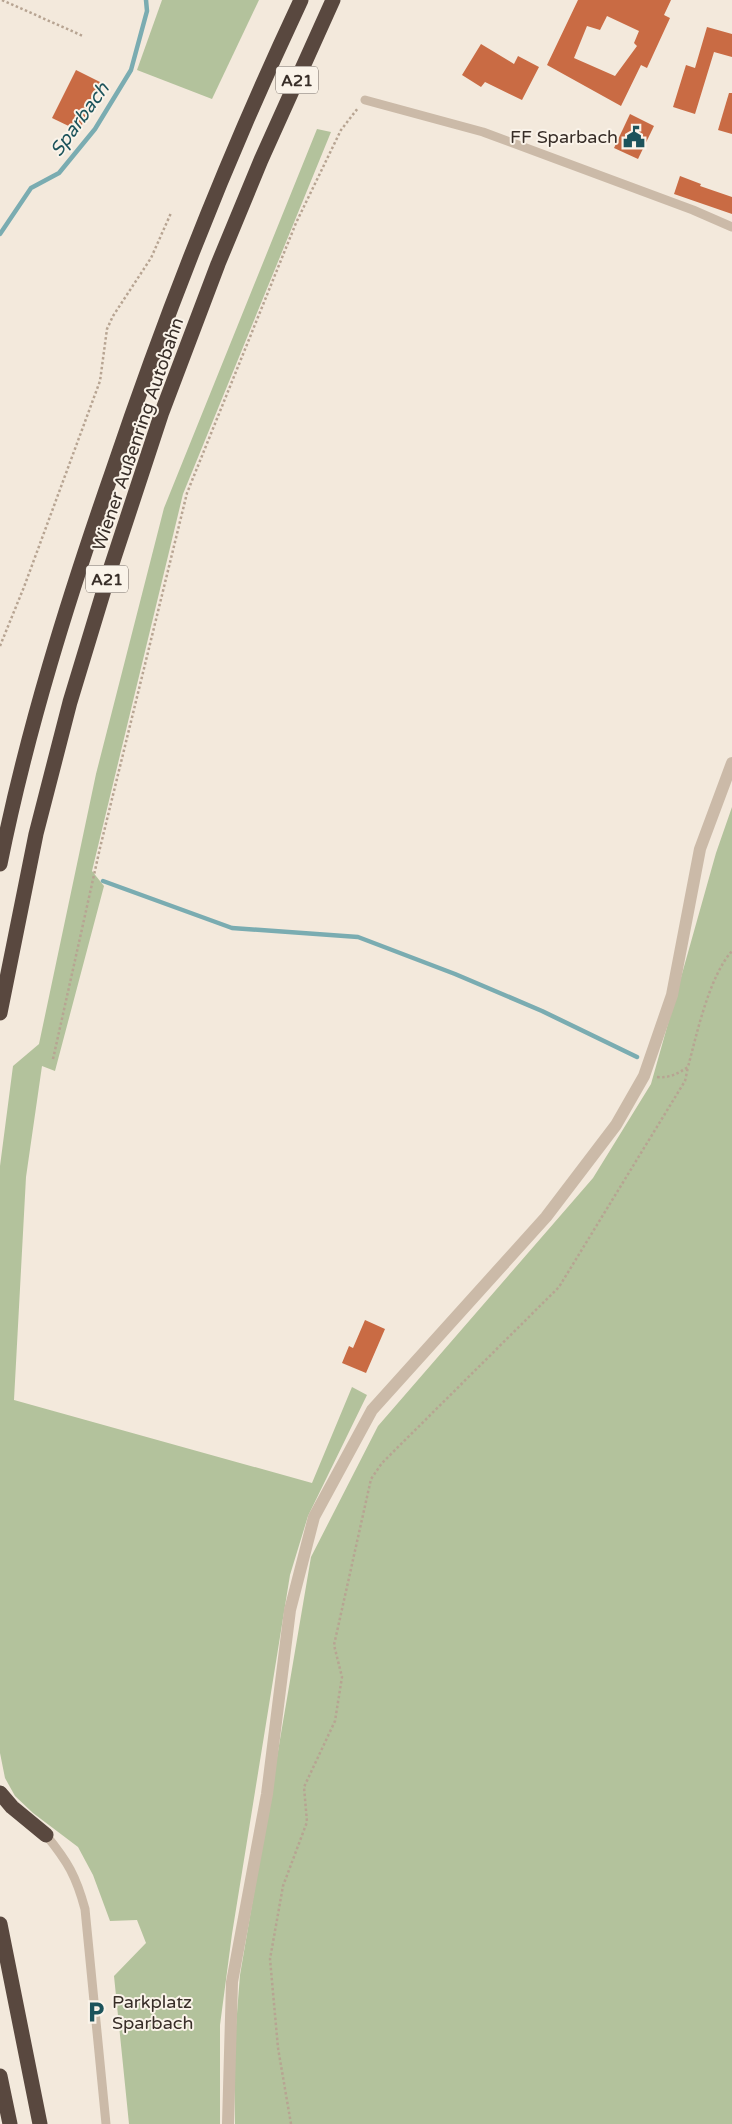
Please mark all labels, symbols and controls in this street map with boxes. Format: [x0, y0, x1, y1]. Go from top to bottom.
road number: A21 [276, 66, 318, 94]
water label: Sparbach [46, 78, 114, 161]
public building icon: FF Sparbach [621, 124, 647, 150]
place label: FF Sparbach [510, 126, 618, 148]
street label: Wiener Außenring Autobahn [88, 314, 188, 554]
road number: A21 [86, 566, 128, 592]
place label: Parkplatz Sparbach [112, 1991, 193, 2034]
parking icon: Parkplatz Sparbach [83, 1999, 109, 2025]

